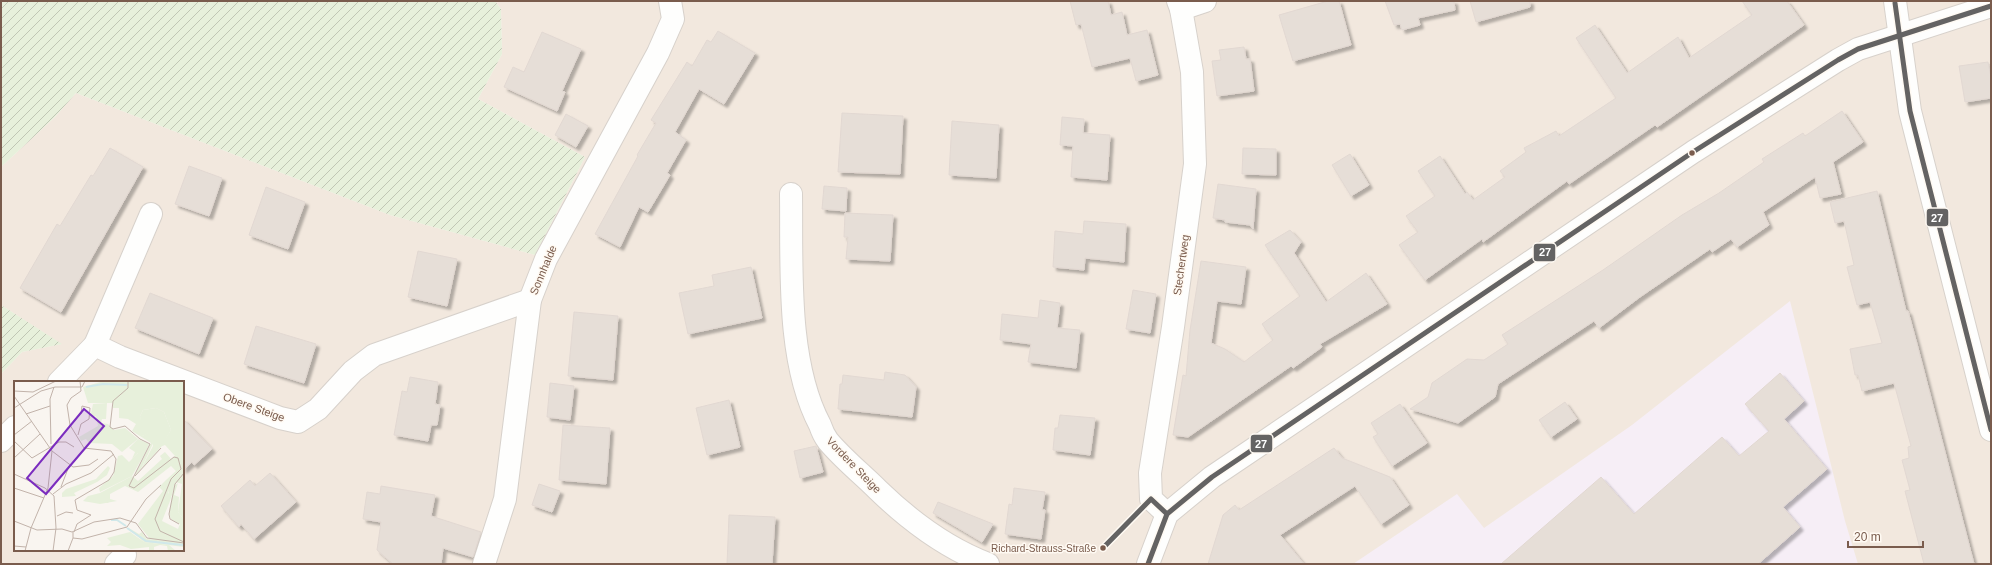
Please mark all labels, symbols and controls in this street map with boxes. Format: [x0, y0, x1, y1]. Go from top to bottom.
unlabelled marker [1687, 148, 1697, 158]
line badge: 27 [1926, 208, 1949, 227]
text: 27 [1931, 212, 1943, 224]
street label: Stechertweg [1171, 234, 1191, 296]
street label: Sonnhalde [527, 243, 559, 297]
line badge: 27 [1533, 243, 1556, 262]
text: 27 [1539, 246, 1551, 258]
inset map [14, 381, 184, 551]
street label: Obere Steige [221, 390, 287, 424]
line badge: 27 [1250, 434, 1273, 453]
street label: Vordere Steige [824, 435, 884, 495]
text: 27 [1255, 438, 1267, 450]
scale bar [1848, 523, 1923, 549]
text: 20 m [1854, 530, 1881, 544]
place label: Richard-Strauss-Straße [991, 543, 1096, 554]
marker: Richard-Strauss-Straße [1098, 543, 1108, 553]

